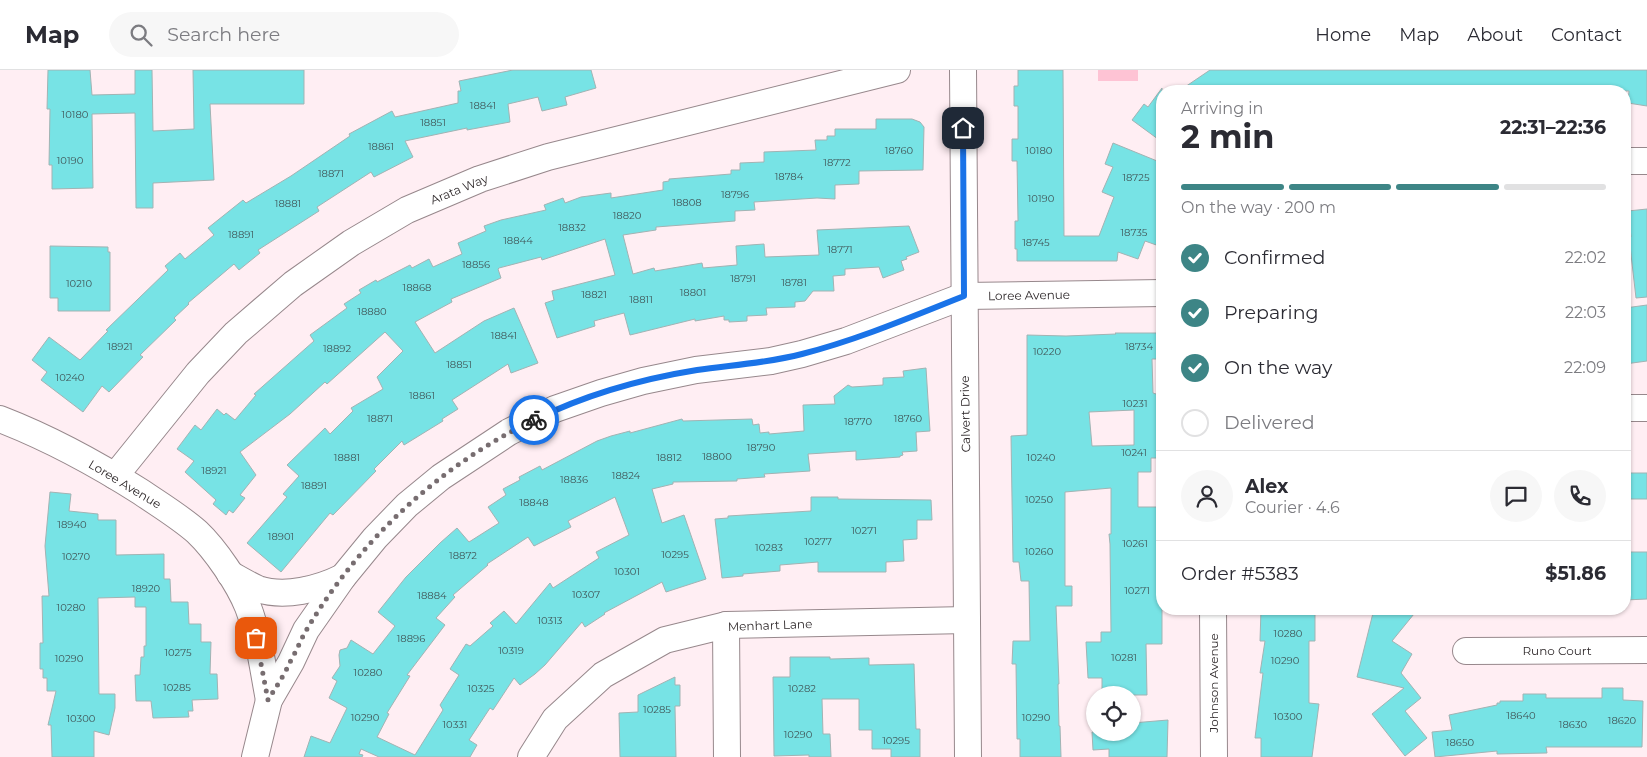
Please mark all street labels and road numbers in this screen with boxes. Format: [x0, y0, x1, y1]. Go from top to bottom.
street label: Arata Way [428, 170, 490, 207]
street label: Loree Avenue [988, 287, 1070, 303]
street label: Calvert Drive [957, 375, 973, 453]
street label: Loree Avenue [86, 456, 164, 512]
street label: Menhart Lane [727, 616, 813, 634]
street label: Johnson Avenue [1206, 633, 1221, 734]
street label: Runo Court [1522, 643, 1592, 658]

